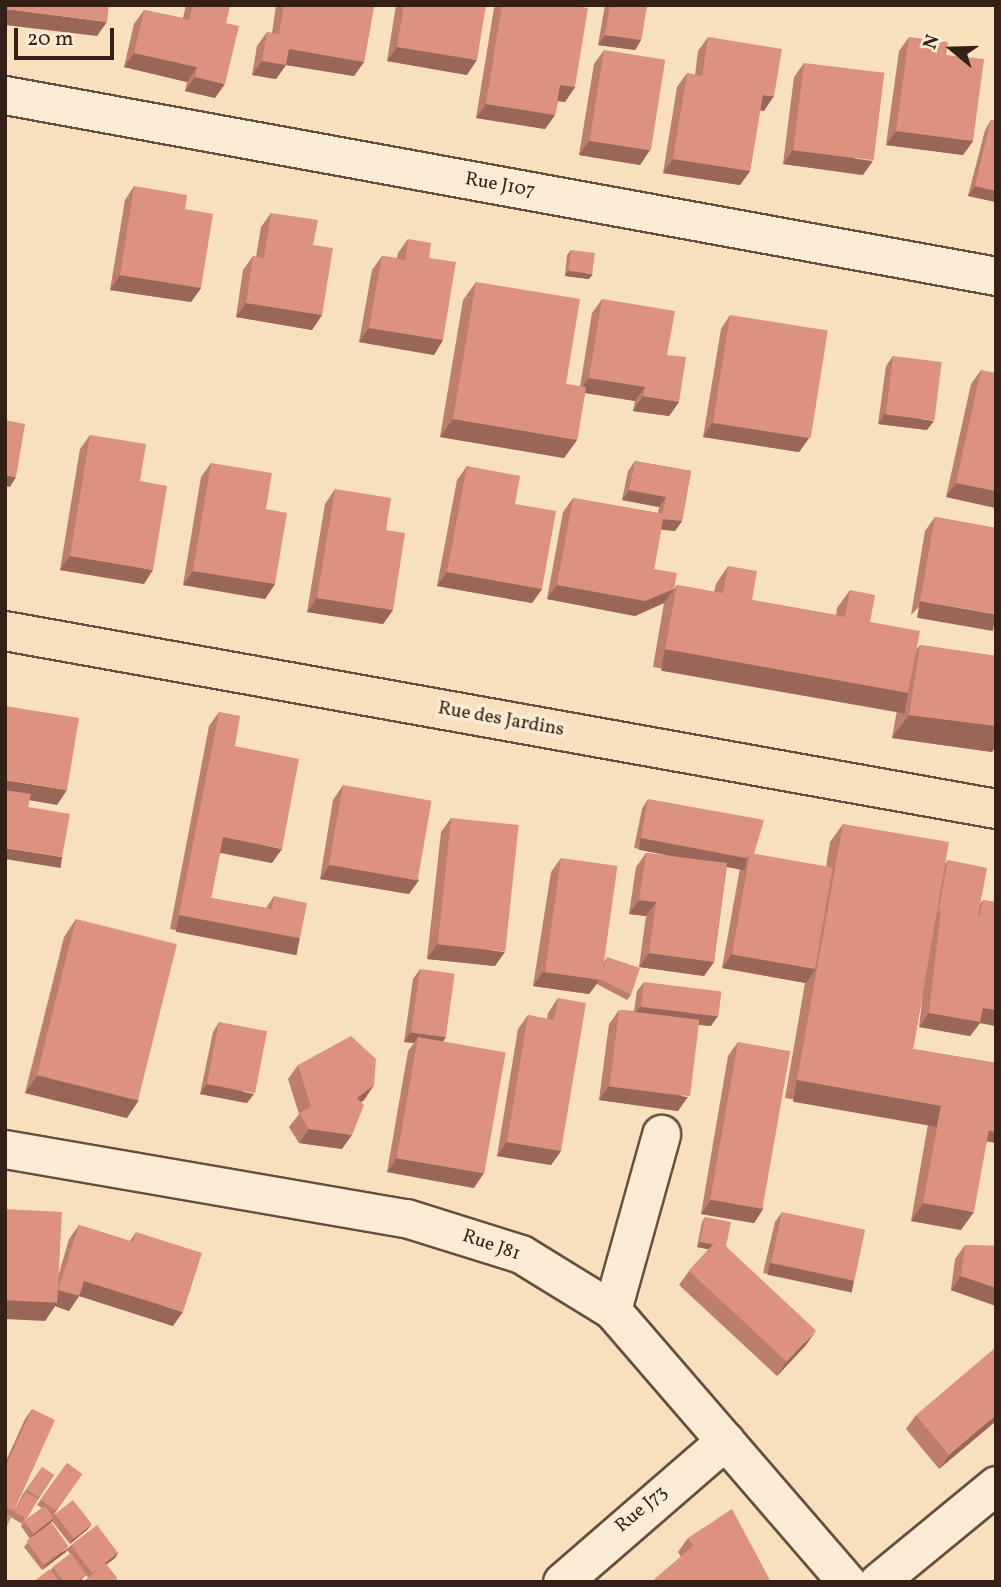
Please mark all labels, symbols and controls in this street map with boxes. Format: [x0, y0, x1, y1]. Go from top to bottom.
scale bar [18, 14, 117, 58]
north arrow [917, 14, 987, 84]
text: 20 m [27, 25, 73, 54]
text: N [918, 31, 947, 53]
street label: Rue J107 [463, 169, 537, 203]
street label: Rue des Jardins [436, 698, 566, 742]
street label: Rue J81 [459, 1225, 523, 1267]
street label: Rue J73 [611, 1482, 673, 1538]

